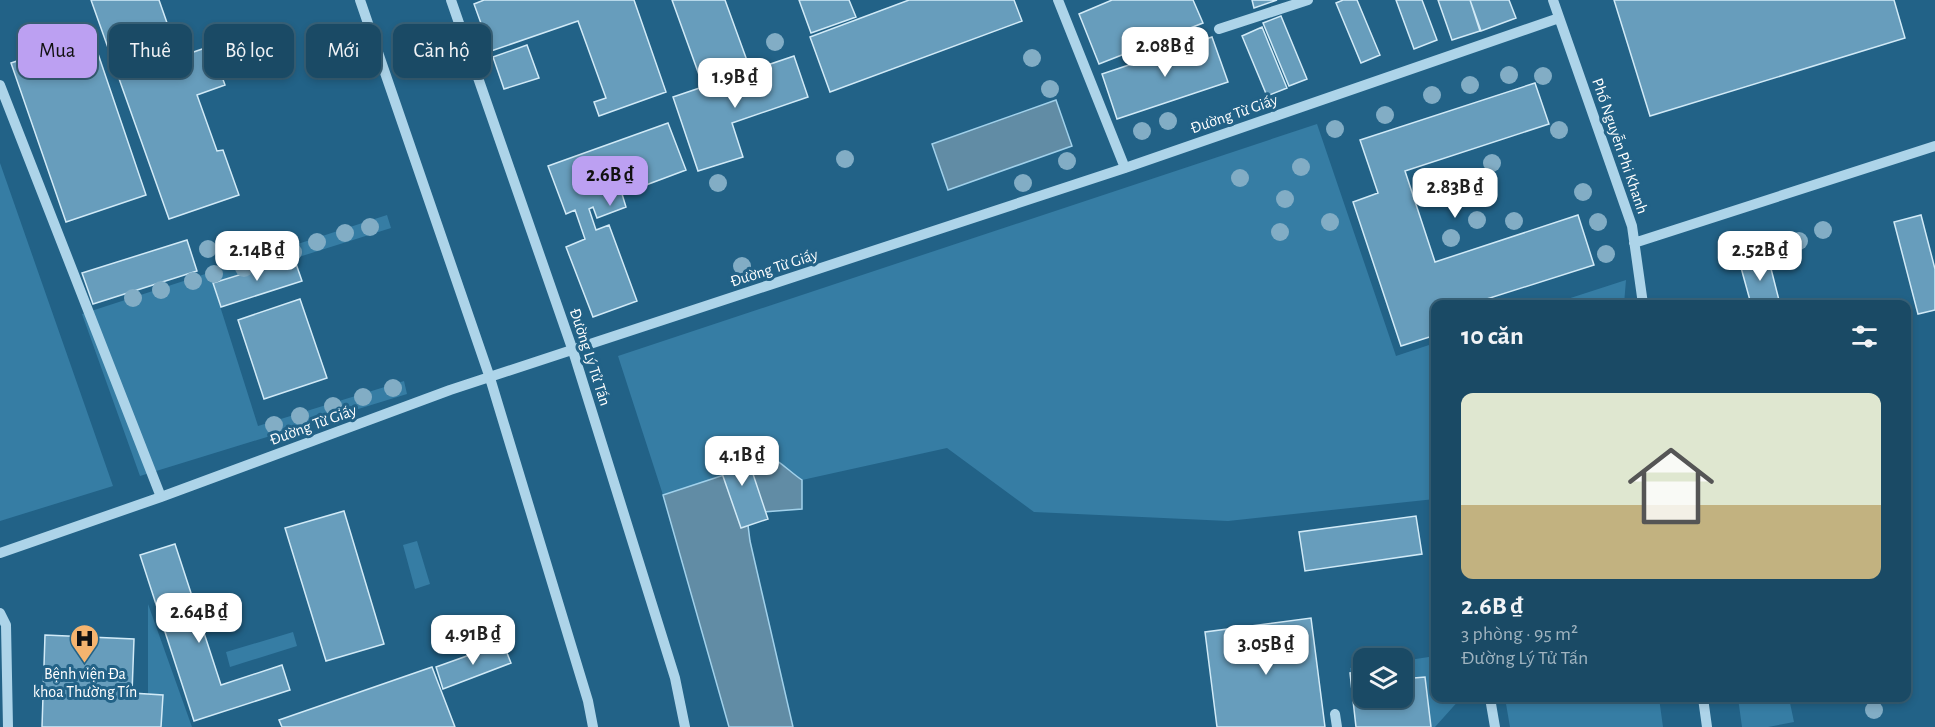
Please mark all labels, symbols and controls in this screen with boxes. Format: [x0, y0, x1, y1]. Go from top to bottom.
chip: Mua [18, 24, 97, 78]
chip: Thuê [109, 24, 192, 78]
chip: Bộ lọc [204, 24, 294, 78]
chip: Mới [306, 24, 381, 78]
chip: Căn hộ [393, 24, 491, 78]
pin: 2.08B ₫ [1110, 27, 1220, 78]
text: 2.08B ₫ [1136, 36, 1194, 56]
pin: 1.9B ₫ [686, 58, 784, 109]
text: 1.9B ₫ [712, 67, 758, 87]
street label: Phố Nguyễn Phi Khanh [1588, 75, 1653, 216]
street label: Đường Từ Giấy [1188, 92, 1280, 137]
pin: 2.6B ₫ [561, 156, 659, 207]
text: 2.6B ₫ [586, 165, 634, 185]
pin: 2.83B ₫ [1400, 168, 1510, 219]
text: 2.83B ₫ [1427, 177, 1483, 197]
pin: 2.14B ₫ [202, 231, 312, 282]
pin: 2.52B ₫ [1705, 231, 1815, 282]
text: 2.14B ₫ [229, 240, 285, 260]
text: 2.52B ₫ [1732, 240, 1788, 260]
street label: Đường Từ Giấy [728, 246, 820, 291]
street label: Đường Lý Tử Tấn [566, 306, 613, 408]
icon: filters [1848, 320, 1881, 353]
text: 10 căn [1461, 323, 1524, 349]
street label: Đường Từ Giấy [267, 402, 359, 449]
icon: home [1617, 432, 1725, 540]
pin: 4.1B ₫ [693, 436, 791, 487]
text: 4.1B ₫ [719, 445, 765, 465]
pin: 2.64B ₫ [144, 593, 254, 644]
text: 2.6B ₫ [1461, 593, 1523, 619]
text: 2.64B ₫ [170, 602, 228, 622]
pin: 4.91B ₫ [418, 615, 528, 666]
hospital icon: Bệnh viện Đa khoa Thường Tín [69, 622, 101, 664]
text: 4.91B ₫ [445, 624, 501, 644]
text: 3 phòng · 95 m² [1461, 624, 1578, 644]
pin: 3.05B ₫ [1211, 625, 1321, 676]
text: 3.05B ₫ [1238, 634, 1294, 654]
map controls [1353, 648, 1413, 708]
button: layers [1353, 648, 1413, 708]
text: Đường Lý Tử Tấn [1461, 648, 1588, 668]
place label: Bệnh viện Đa khoa Thường Tín [33, 666, 137, 700]

